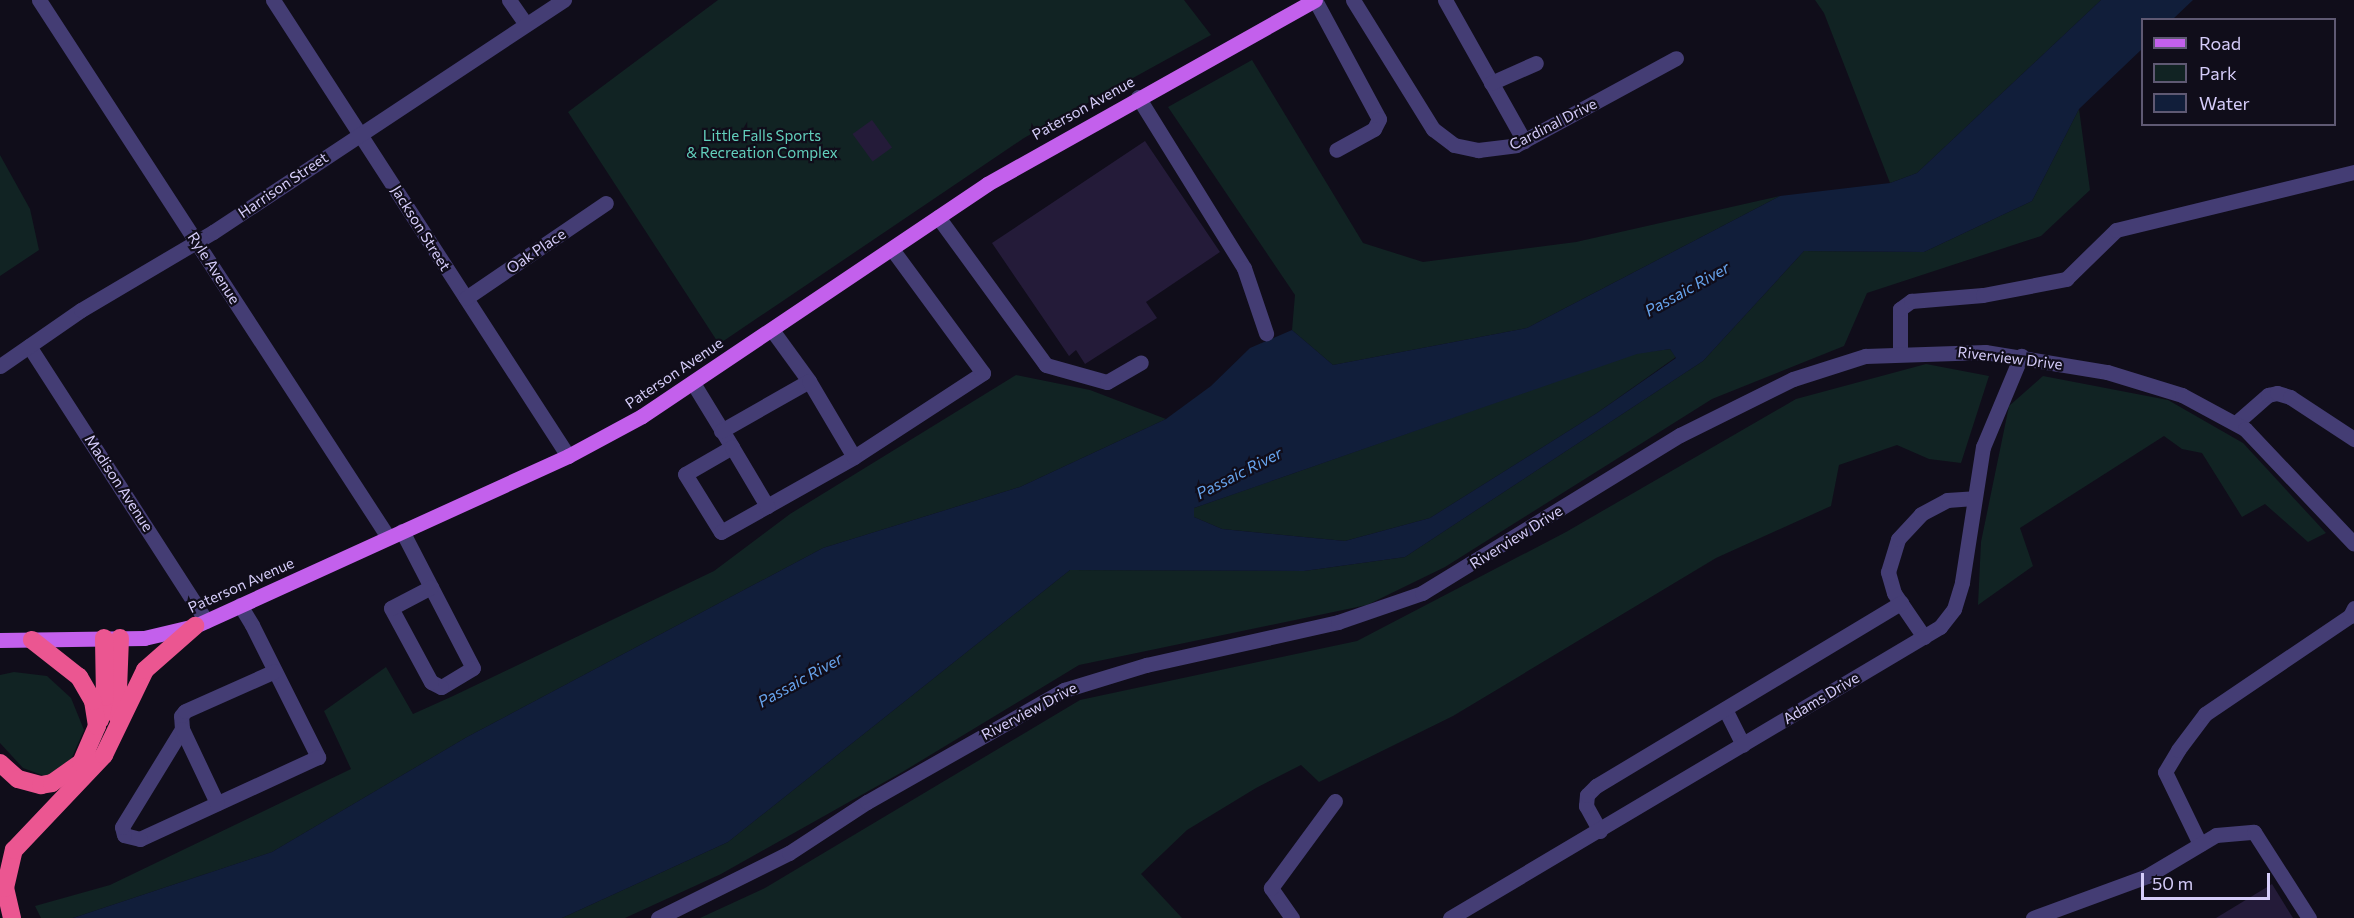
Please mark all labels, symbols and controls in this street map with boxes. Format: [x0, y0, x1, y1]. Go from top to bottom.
legend [2141, 18, 2336, 126]
text: Road [2199, 32, 2241, 54]
text: Park [2199, 62, 2237, 84]
street label: Paterson Avenue [1029, 72, 1137, 144]
text: Water [2199, 92, 2250, 114]
street label: Cardinal Drive [1506, 94, 1600, 154]
park label: Little Falls Sports & Recreation Complex [686, 126, 838, 161]
street label: Harrison Street [235, 148, 331, 222]
street label: Jackson Street [388, 182, 454, 274]
street label: Oak Place [503, 225, 569, 277]
street label: Ryle Avenue [184, 229, 244, 307]
water label: Passaic River [1641, 258, 1733, 320]
street label: Paterson Avenue [622, 334, 726, 412]
street label: Riverview Drive [1956, 343, 2064, 373]
street label: Madison Avenue [81, 431, 157, 535]
water label: Passaic River [1193, 443, 1285, 503]
street label: Riverview Drive [1466, 501, 1566, 573]
street label: Paterson Avenue [185, 554, 297, 616]
water label: Passaic River [754, 649, 846, 711]
street label: Adams Drive [1780, 668, 1862, 728]
street label: Riverview Drive [978, 678, 1080, 744]
scale bar [2144, 861, 2273, 899]
text: 50 m [2152, 872, 2193, 894]

